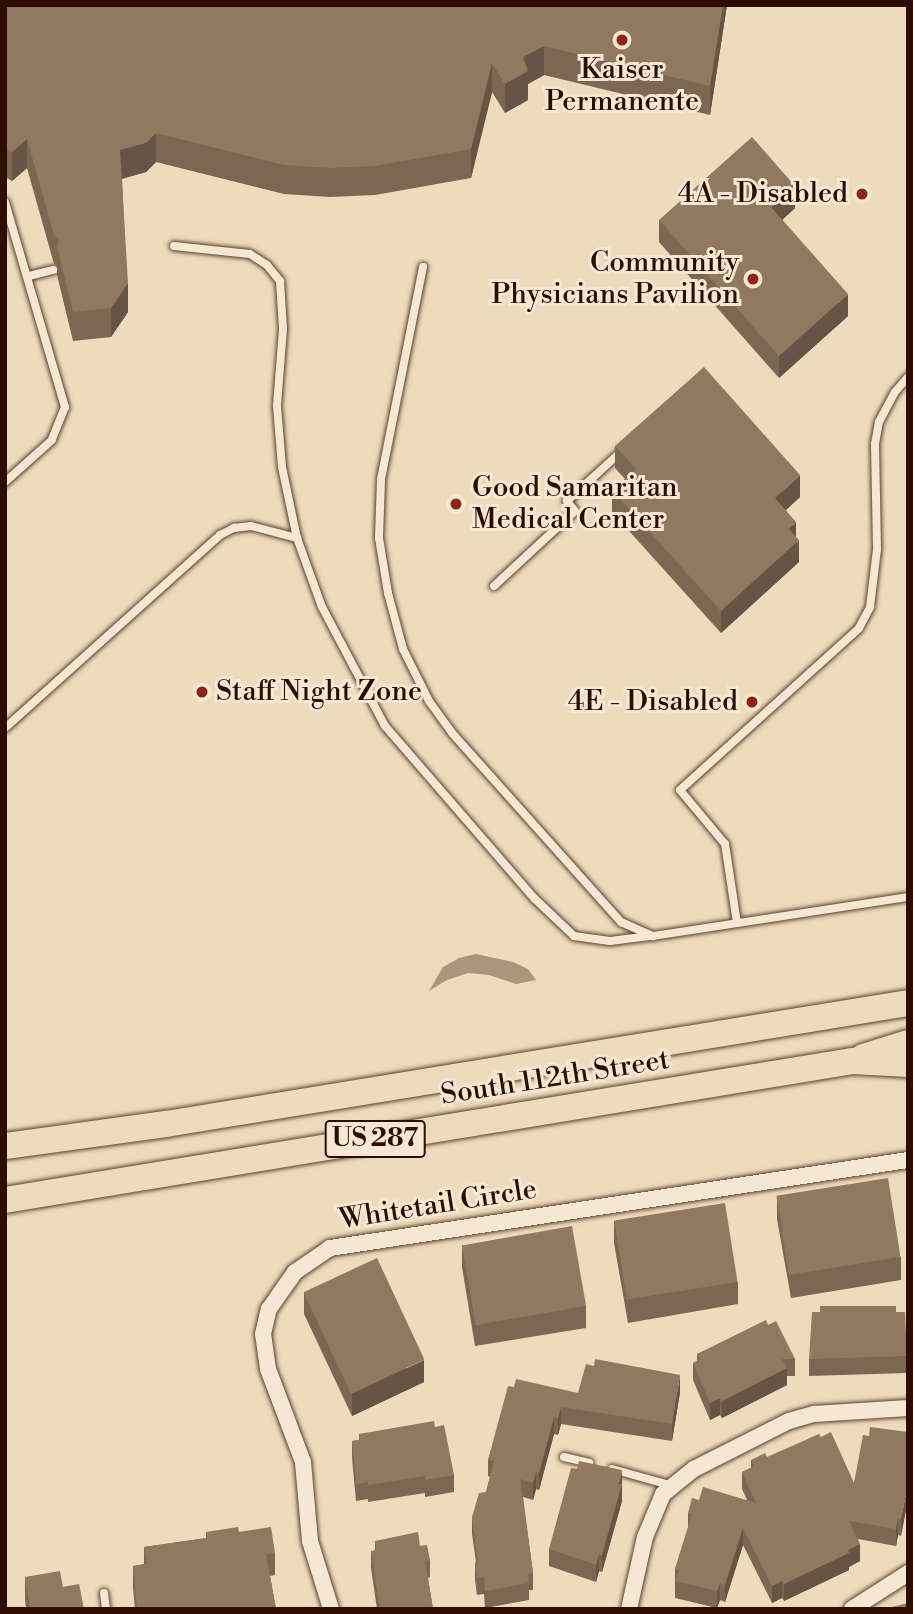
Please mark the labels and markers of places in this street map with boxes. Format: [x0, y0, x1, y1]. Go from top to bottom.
marker: Kaiser Permanente [612, 30, 632, 50]
place label: Kaiser Permanente [545, 53, 699, 119]
place label: 4A - Disabled [678, 177, 848, 211]
marker: 4A - Disabled [854, 186, 870, 202]
place label: Community Physicians Pavilion [491, 246, 739, 312]
marker: Community Physicians Pavilion [745, 271, 761, 287]
place label: Good Samaritan Medical Center [472, 471, 677, 537]
marker: Good Samaritan Medical Center [446, 494, 466, 514]
place label: Staff Night Zone [216, 675, 422, 709]
marker: Staff Night Zone [194, 684, 210, 700]
place label: 4E - Disabled [568, 685, 738, 719]
marker: 4E - Disabled [744, 694, 760, 710]

